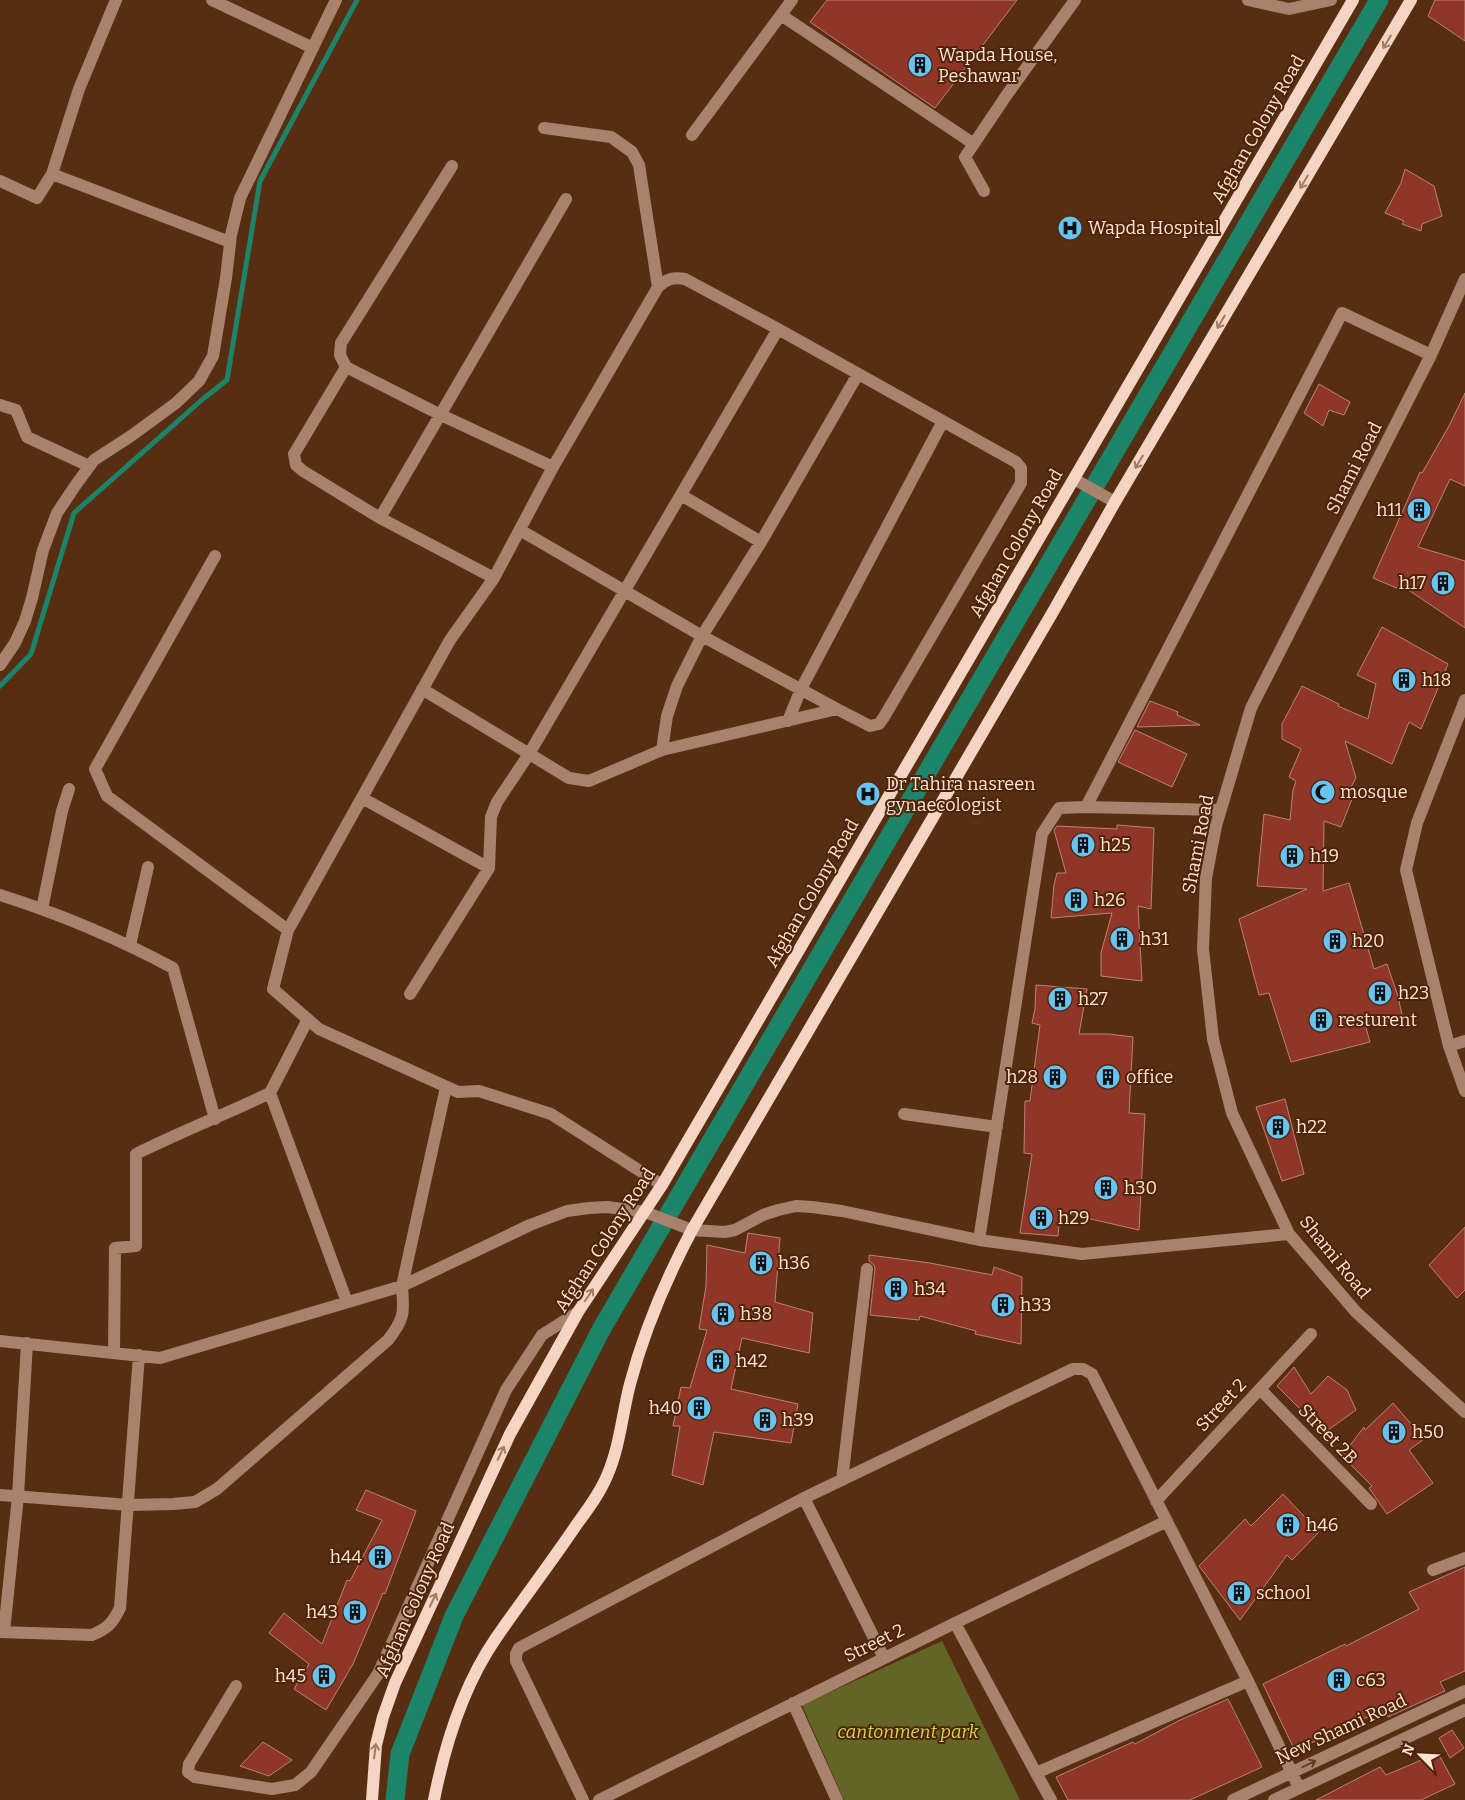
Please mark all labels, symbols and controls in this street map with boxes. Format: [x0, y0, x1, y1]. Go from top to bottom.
one-way arrow [1381, 34, 1391, 49]
place label: Wapda House, Peshawar [938, 44, 1057, 87]
street label: Afghan Colony Road [1207, 51, 1310, 207]
building icon: Wapda House, Peshawar [907, 52, 933, 78]
one-way arrow [1299, 174, 1308, 189]
hospital icon: Wapda Hospital [1057, 215, 1083, 241]
place label: Wapda Hospital [1088, 217, 1220, 239]
one-way arrow [1216, 314, 1226, 329]
street label: Shami Road [1321, 418, 1387, 518]
one-way arrow [1134, 454, 1143, 469]
street label: Afghan Colony Road [965, 465, 1068, 621]
building icon: h11 [1406, 497, 1432, 523]
place label: h11 [1376, 499, 1403, 521]
building icon: h17 [1430, 570, 1456, 596]
place label: h17 [1399, 572, 1426, 594]
building icon: h18 [1391, 667, 1417, 693]
place label: h18 [1422, 669, 1451, 691]
place label: Dr Tahira nasreen gynaecologist [886, 773, 1036, 816]
mosque icon: mosque [1310, 779, 1336, 805]
hospital icon: Dr Tahira nasreen gynaecologist [855, 781, 881, 807]
place label: mosque [1340, 781, 1408, 803]
street label: Shami Road [1178, 792, 1218, 895]
street label: Afghan Colony Road [761, 815, 864, 971]
building icon: h25 [1070, 832, 1096, 858]
place label: h25 [1100, 834, 1131, 856]
building icon: h19 [1279, 843, 1305, 869]
place label: h19 [1310, 845, 1339, 867]
building icon: h26 [1063, 887, 1089, 913]
place label: h26 [1094, 889, 1126, 911]
building icon: h31 [1109, 926, 1135, 952]
place label: h31 [1140, 928, 1169, 950]
building icon: h20 [1322, 928, 1348, 954]
place label: h20 [1352, 930, 1385, 952]
building icon: h23 [1367, 980, 1393, 1006]
place label: h23 [1398, 982, 1429, 1004]
building icon: h27 [1047, 986, 1073, 1012]
place label: h27 [1078, 988, 1108, 1010]
building icon: resturent [1308, 1007, 1334, 1033]
place label: resturent [1338, 1009, 1417, 1031]
building icon: h28 [1042, 1064, 1068, 1090]
building icon: office [1095, 1064, 1121, 1090]
place label: h28 [1006, 1066, 1038, 1088]
place label: office [1126, 1066, 1173, 1088]
building icon: h22 [1265, 1114, 1291, 1140]
place label: h22 [1296, 1116, 1327, 1138]
street label: Afghan Colony Road [550, 1163, 660, 1316]
building icon: h30 [1093, 1175, 1119, 1201]
place label: h30 [1124, 1177, 1157, 1199]
building icon: h29 [1028, 1205, 1054, 1231]
place label: h29 [1058, 1207, 1090, 1229]
street label: Shami Road [1295, 1211, 1375, 1303]
building icon: h36 [748, 1250, 774, 1276]
place label: h36 [778, 1252, 810, 1274]
building icon: h34 [883, 1276, 909, 1302]
place label: h34 [914, 1278, 946, 1300]
one-way arrow [584, 1289, 594, 1303]
building icon: h33 [990, 1292, 1016, 1318]
place label: h33 [1020, 1294, 1051, 1316]
building icon: h38 [710, 1301, 736, 1327]
place label: h38 [740, 1303, 772, 1325]
building icon: h42 [705, 1348, 731, 1374]
place label: h42 [736, 1350, 768, 1372]
street label: Street 2 [1191, 1374, 1251, 1436]
building icon: h40 [686, 1395, 712, 1421]
place label: h40 [649, 1397, 682, 1419]
street label: Street 2B [1294, 1399, 1362, 1469]
building icon: h39 [752, 1407, 778, 1433]
place label: h39 [782, 1409, 814, 1431]
building icon: h50 [1381, 1419, 1407, 1445]
place label: h50 [1412, 1421, 1444, 1443]
one-way arrow [497, 1446, 507, 1461]
building icon: h46 [1275, 1512, 1301, 1538]
place label: h46 [1306, 1514, 1338, 1536]
street label: Afghan Colony Road [371, 1519, 459, 1681]
building icon: h44 [367, 1544, 393, 1570]
place label: h44 [330, 1546, 362, 1568]
building icon: school [1226, 1580, 1252, 1606]
place label: school [1256, 1582, 1311, 1604]
one-way arrow [429, 1593, 439, 1608]
building icon: h43 [342, 1599, 368, 1625]
place label: h43 [306, 1601, 338, 1623]
street label: Street 2 [840, 1619, 908, 1667]
building icon: h45 [311, 1663, 337, 1689]
place label: h45 [275, 1665, 306, 1687]
building icon: c63 [1326, 1667, 1352, 1693]
place label: c63 [1356, 1669, 1386, 1691]
street label: New Shami Road [1272, 1689, 1410, 1769]
park label: cantonment park [837, 1721, 979, 1743]
north arrow [1395, 1730, 1445, 1780]
one-way arrow [371, 1744, 381, 1760]
one-way arrow [1301, 1759, 1316, 1768]

